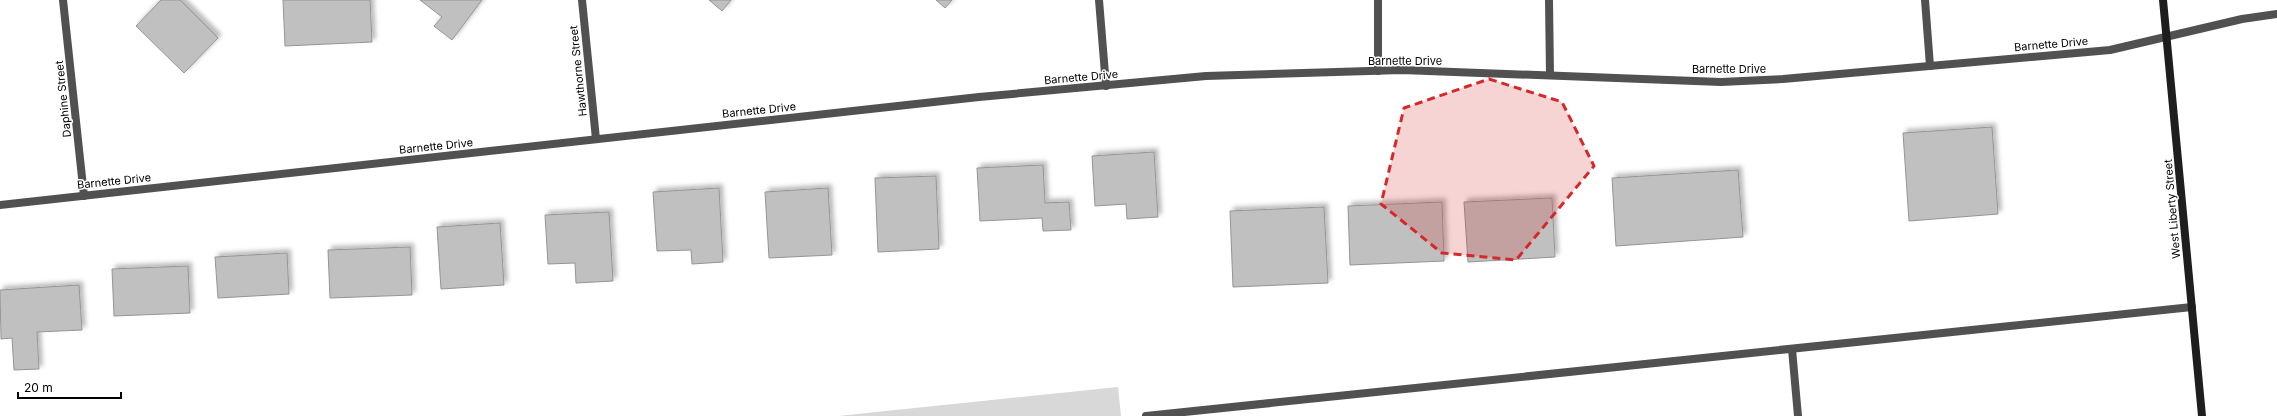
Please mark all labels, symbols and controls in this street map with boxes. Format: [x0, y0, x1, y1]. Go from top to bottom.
street label: Hawthorne Street [566, 24, 590, 117]
street label: Barnette Drive [2013, 34, 2089, 54]
street label: Barnette Drive [1368, 54, 1442, 68]
street label: Daphine Street [52, 60, 74, 138]
street label: Barnette Drive [1692, 62, 1766, 76]
street label: Barnette Drive [1043, 67, 1119, 87]
street label: Barnette Drive [721, 99, 797, 121]
street label: Barnette Drive [398, 135, 474, 157]
street label: West Liberty Street [2161, 158, 2183, 259]
street label: Barnette Drive [76, 170, 152, 192]
scale bar [18, 374, 121, 400]
text: 20 m [24, 380, 53, 395]

